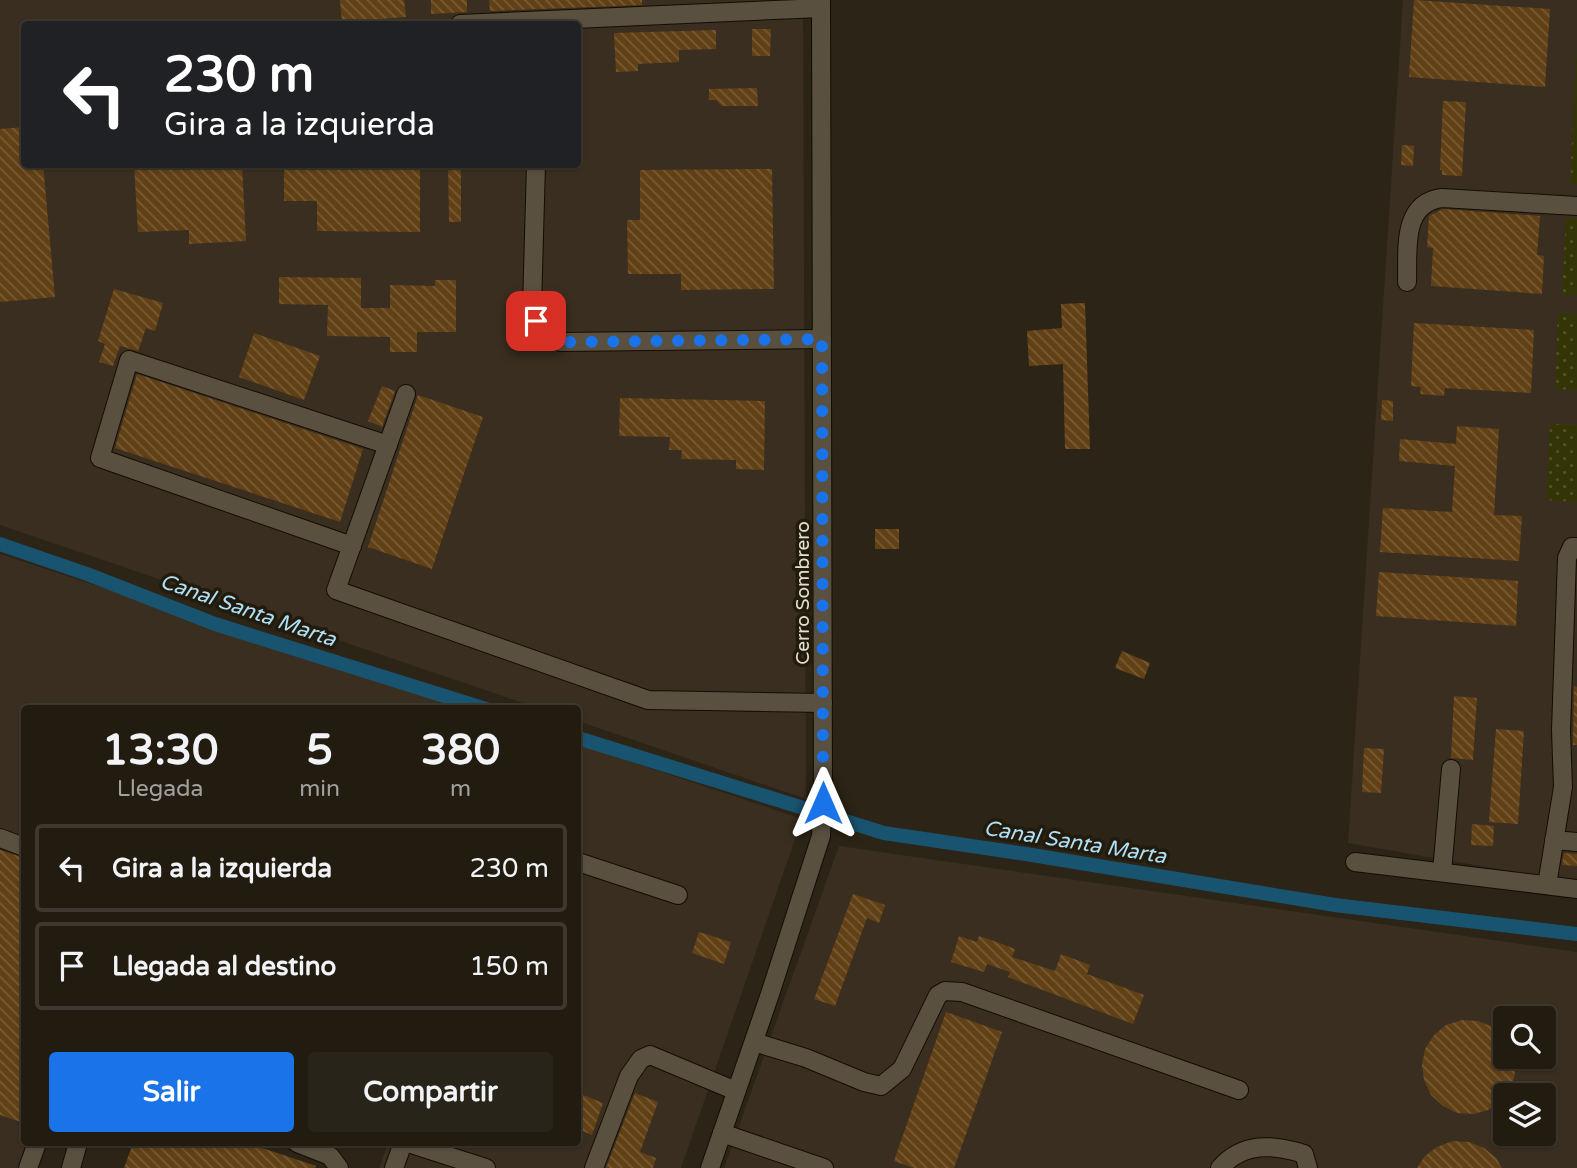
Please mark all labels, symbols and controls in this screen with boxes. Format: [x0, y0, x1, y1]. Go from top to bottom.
text: 230 m [164, 46, 314, 105]
icon: left [49, 49, 140, 140]
text: Gira a la izquierda [164, 106, 435, 144]
pin [506, 291, 566, 351]
icon: arrive [517, 302, 555, 340]
street label: Cerro Sombrero [792, 521, 814, 665]
water label: Canal Santa Marta [157, 569, 340, 653]
text: 13:30 [102, 725, 218, 776]
text: 5 [306, 725, 333, 776]
text: 380 [421, 725, 500, 776]
position arrow [786, 766, 860, 840]
text: Llegada [117, 775, 204, 803]
text: min [299, 775, 340, 803]
text: m [450, 775, 471, 803]
water label: Canal Santa Marta [982, 816, 1169, 869]
icon: left [53, 849, 91, 887]
text: Gira a la izquierda [112, 853, 332, 884]
text: 230 m [469, 853, 549, 884]
icon: arrive [53, 947, 91, 985]
text: Llegada al destino [112, 951, 336, 982]
text: 150 m [469, 951, 549, 982]
map controls [1493, 1006, 1556, 1146]
button: search [1493, 1006, 1556, 1069]
button: Salir [49, 1052, 294, 1132]
button: Compartir [308, 1052, 553, 1132]
button: layers [1493, 1083, 1556, 1146]

